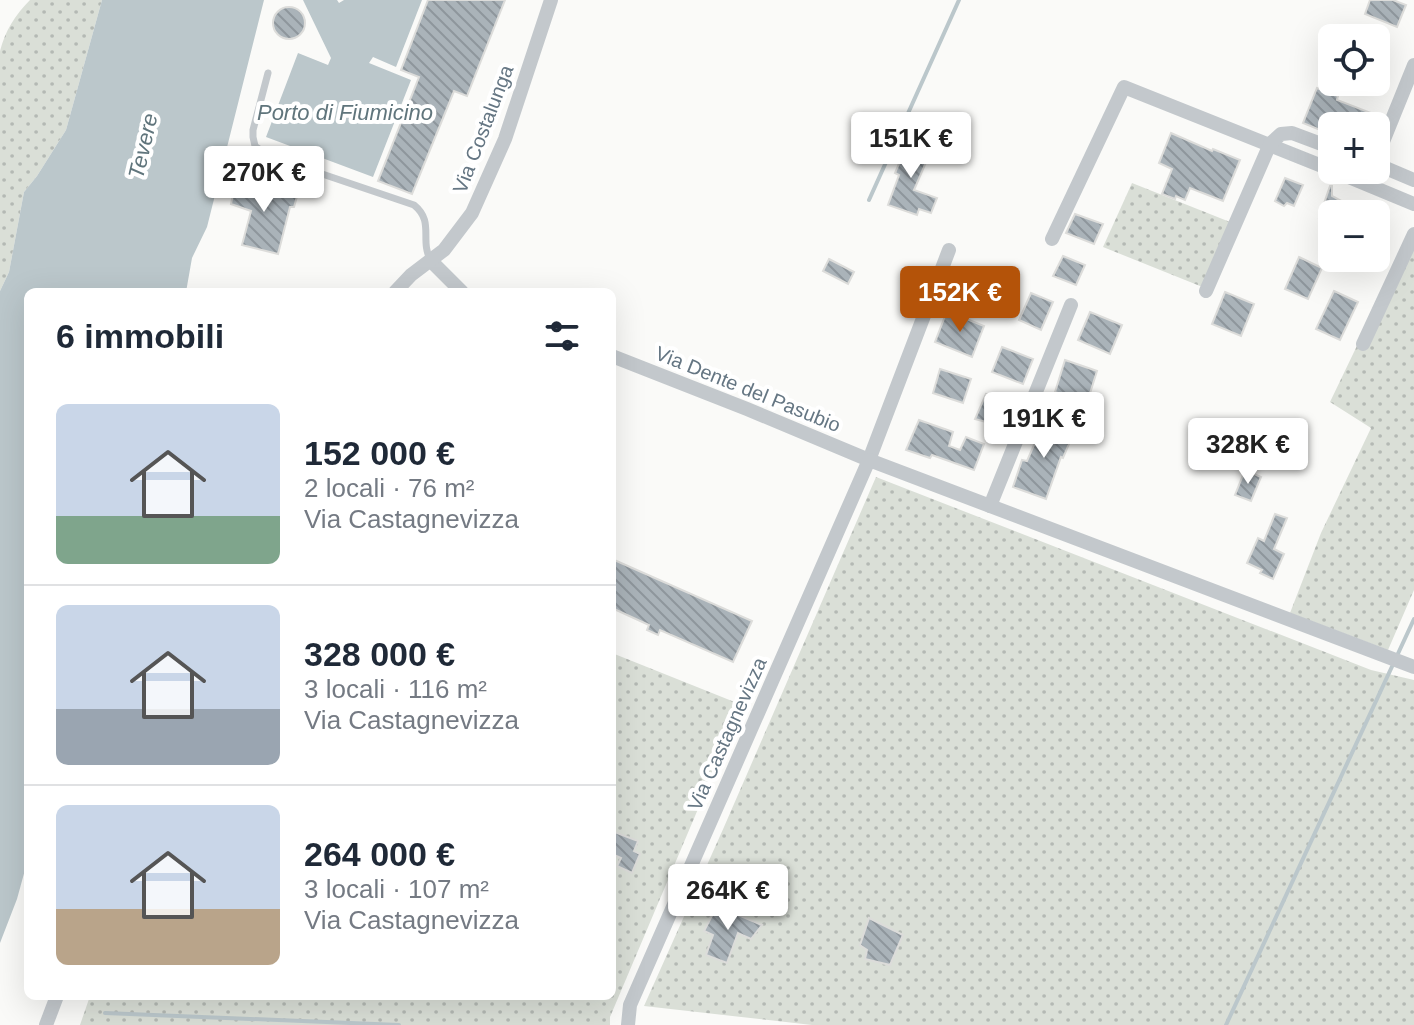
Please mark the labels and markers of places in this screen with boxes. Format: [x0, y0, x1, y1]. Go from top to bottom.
pin: 151K € [846, 112, 976, 180]
pin: 270K € [199, 146, 329, 214]
pin: 152K € [895, 266, 1025, 334]
pin: 191K € [979, 392, 1109, 460]
pin: 328K € [1183, 418, 1313, 486]
pin: 264K € [663, 864, 793, 932]

